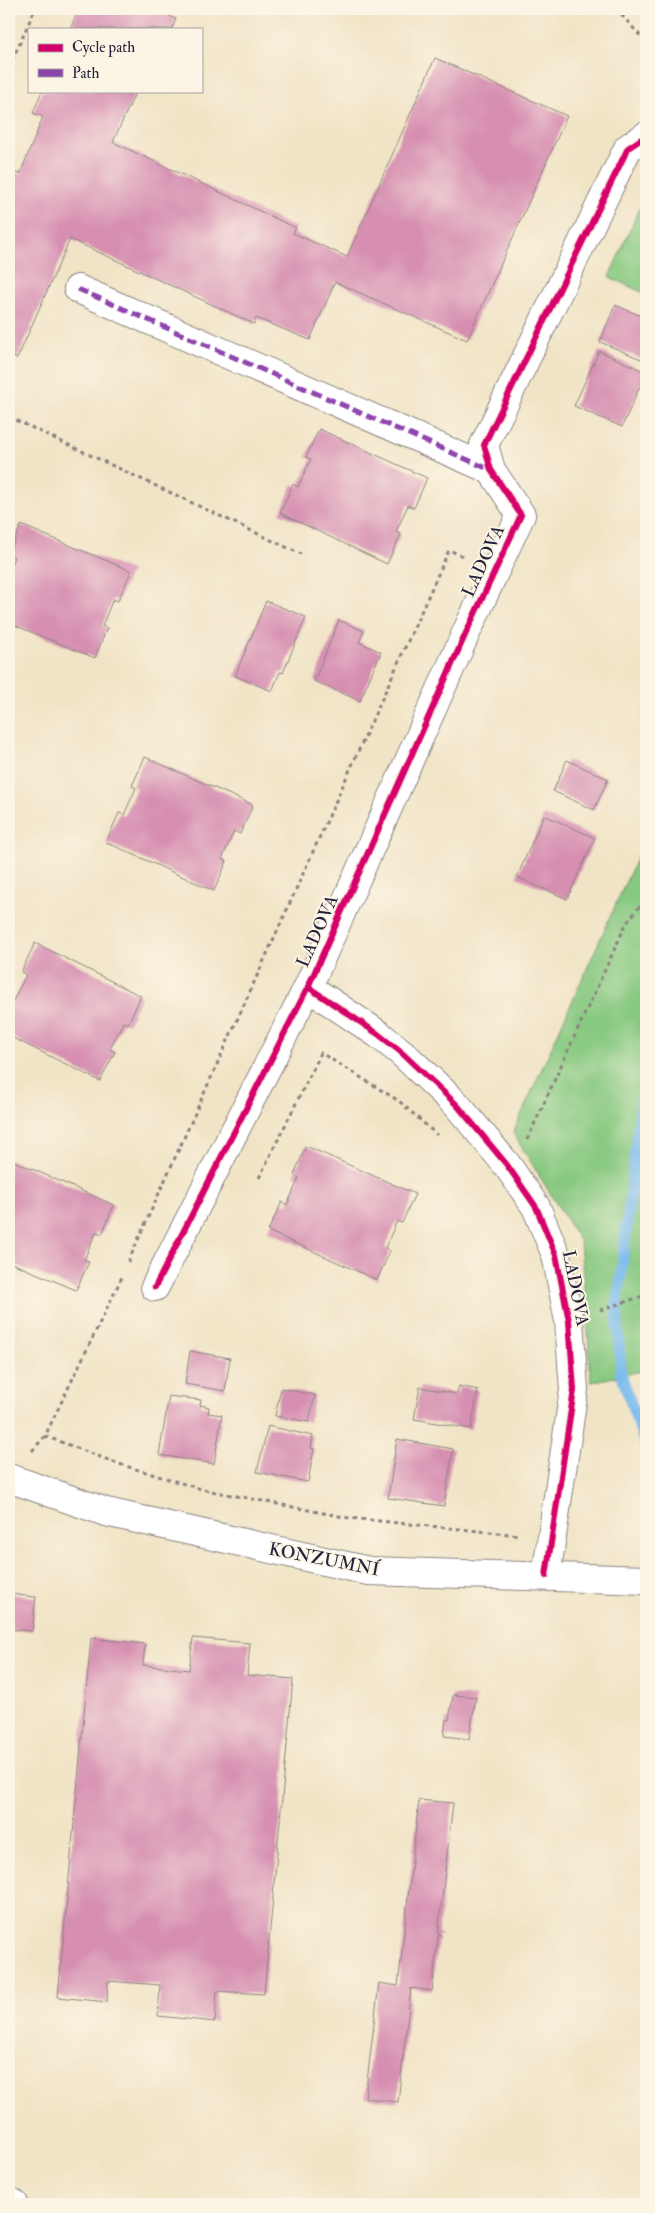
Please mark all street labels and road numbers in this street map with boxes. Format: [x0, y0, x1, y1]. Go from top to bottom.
street label: LADOVA [457, 521, 510, 601]
street label: LADOVA [291, 891, 344, 971]
street label: LADOVA [557, 1248, 594, 1329]
street label: KONZUMNÍ [267, 1538, 382, 1582]

